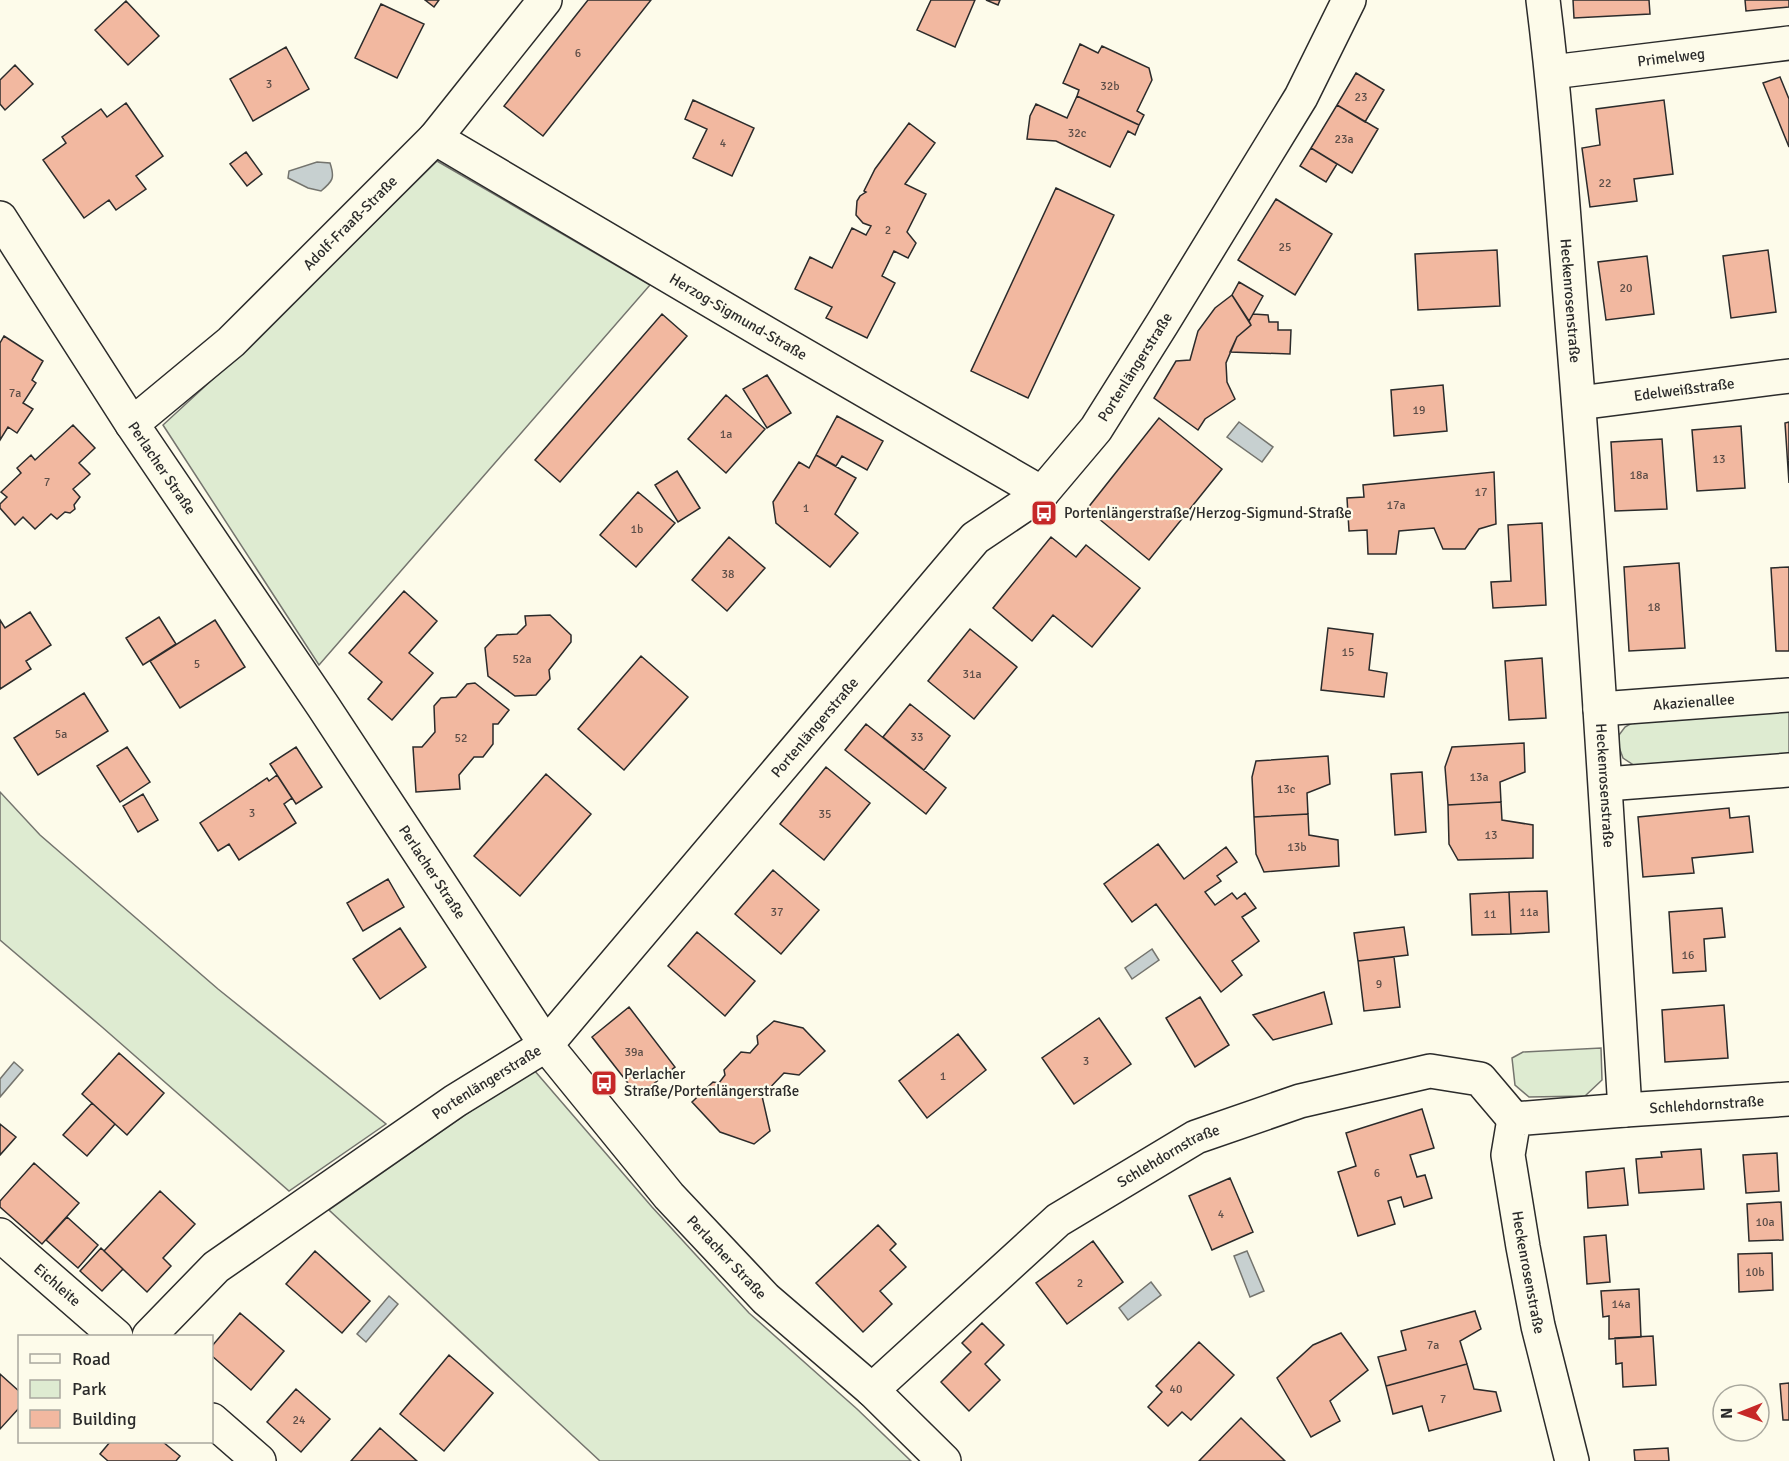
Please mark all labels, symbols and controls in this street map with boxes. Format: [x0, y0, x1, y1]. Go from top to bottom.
street label: Primelweg [1636, 44, 1706, 70]
house number: 6 [575, 46, 581, 61]
house number: 3 [266, 77, 272, 92]
house number: 32b [1100, 79, 1120, 94]
house number: 23 [1355, 90, 1367, 105]
house number: 32c [1068, 126, 1087, 141]
house number: 23a [1334, 132, 1354, 147]
house number: 4 [720, 136, 727, 151]
street label: Adolf-Fraaß-Straße [299, 172, 401, 274]
house number: 22 [1599, 176, 1611, 191]
house number: 2 [885, 223, 891, 238]
street label: Heckenrosenstraße [1557, 238, 1584, 364]
house number: 25 [1279, 240, 1291, 255]
street label: Herzog-Sigmund-Straße [666, 269, 810, 364]
house number: 20 [1620, 281, 1632, 296]
street label: Portenlängerstraße [1094, 309, 1176, 425]
street label: Edelweißstraße [1633, 374, 1736, 405]
house number: 7a [9, 386, 21, 401]
house number: 19 [1413, 403, 1425, 418]
street label: Perlacher Straße [124, 418, 200, 518]
house number: 1a [720, 427, 732, 442]
house number: 13 [1713, 452, 1725, 467]
house number: 18a [1629, 468, 1649, 483]
house number: 7 [44, 475, 50, 490]
house number: 17 [1475, 485, 1487, 500]
bus stop icon: Portenlängerstraße/Herzog-Sigmund-Straße [1029, 498, 1059, 528]
house number: 17a [1386, 498, 1406, 513]
house number: 1 [803, 501, 809, 516]
place label: Portenlängerstraße/Herzog-Sigmund-Straße [1064, 504, 1352, 522]
house number: 1b [631, 522, 643, 537]
house number: 38 [722, 567, 734, 582]
house number: 18 [1648, 600, 1660, 615]
house number: 15 [1342, 645, 1354, 660]
house number: 52a [512, 652, 532, 667]
house number: 5 [194, 657, 200, 672]
house number: 31a [962, 667, 982, 682]
street label: Portenlängerstraße [767, 674, 862, 781]
street label: Akazienallee [1652, 690, 1735, 714]
street label: Heckenrosenstraße [1592, 723, 1618, 848]
house number: 5a [55, 727, 67, 742]
house number: 33 [911, 730, 923, 745]
house number: 52 [455, 731, 467, 746]
house number: 13a [1469, 770, 1489, 785]
house number: 13c [1277, 782, 1296, 797]
house number: 3 [249, 806, 255, 821]
house number: 35 [819, 807, 831, 822]
street label: Perlacher Straße [395, 822, 470, 922]
house number: 13 [1485, 828, 1497, 843]
house number: 13b [1287, 840, 1307, 855]
house number: 37 [771, 905, 783, 920]
house number: 11a [1519, 905, 1539, 920]
house number: 11 [1484, 907, 1496, 922]
house number: 16 [1682, 948, 1694, 963]
house number: 9 [1376, 977, 1382, 992]
street label: Portenlängerstraße [429, 1041, 545, 1123]
house number: 39a [624, 1045, 644, 1060]
house number: 3 [1083, 1054, 1089, 1069]
place label: Perlacher Straße/Portenlängerstraße [624, 1065, 799, 1100]
bus stop icon: Perlacher Straße/Portenlängerstraße [589, 1068, 619, 1098]
house number: 1 [940, 1069, 946, 1084]
street label: Schlehdornstraße [1649, 1092, 1765, 1117]
street label: Schlehdornstraße [1114, 1121, 1222, 1191]
house number: 6 [1374, 1166, 1380, 1181]
house number: 4 [1218, 1207, 1225, 1222]
street label: Heckenrosenstraße [1508, 1209, 1549, 1336]
street label: Perlacher Straße [683, 1212, 770, 1303]
house number: 10a [1755, 1215, 1775, 1230]
street label: Eichleite [30, 1260, 84, 1310]
house number: 10b [1745, 1265, 1765, 1280]
house number: 2 [1077, 1276, 1083, 1291]
house number: 14a [1611, 1297, 1631, 1312]
legend [18, 1335, 213, 1443]
house number: 7a [1427, 1338, 1439, 1353]
text: Road [72, 1348, 111, 1370]
text: Park [72, 1378, 107, 1400]
house number: 40 [1170, 1382, 1182, 1397]
north arrow [1711, 1383, 1771, 1443]
house number: 7 [1440, 1392, 1446, 1407]
text: Building [72, 1408, 136, 1430]
text: N [1717, 1408, 1737, 1419]
house number: 24 [293, 1413, 306, 1428]

